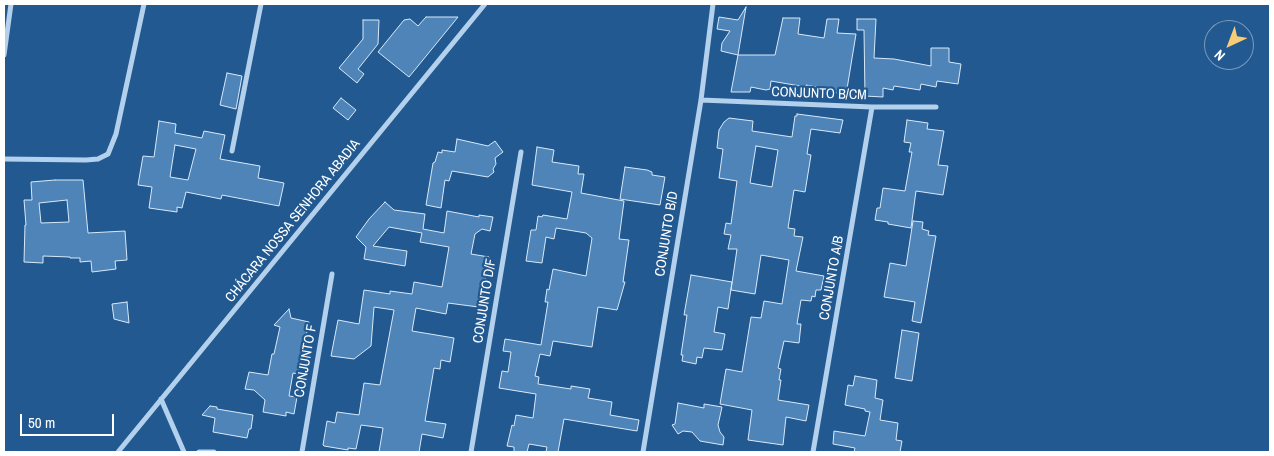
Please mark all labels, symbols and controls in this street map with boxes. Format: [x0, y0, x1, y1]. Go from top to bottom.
north arrow [1204, 20, 1254, 70]
text: N [1210, 46, 1229, 65]
street label: CONJUNTO B/CM [771, 84, 867, 104]
street label: CHÁCARA NOSSA SENHORA ABADIA [222, 136, 364, 306]
street label: CONJUNTO B/D [652, 190, 682, 278]
street label: CONJUNTO A/B [816, 235, 848, 321]
street label: CONJUNTO D/F [470, 258, 500, 344]
street label: CONJUNTO F [291, 323, 321, 399]
scale bar [22, 404, 116, 436]
text: 50 m [28, 412, 55, 433]

